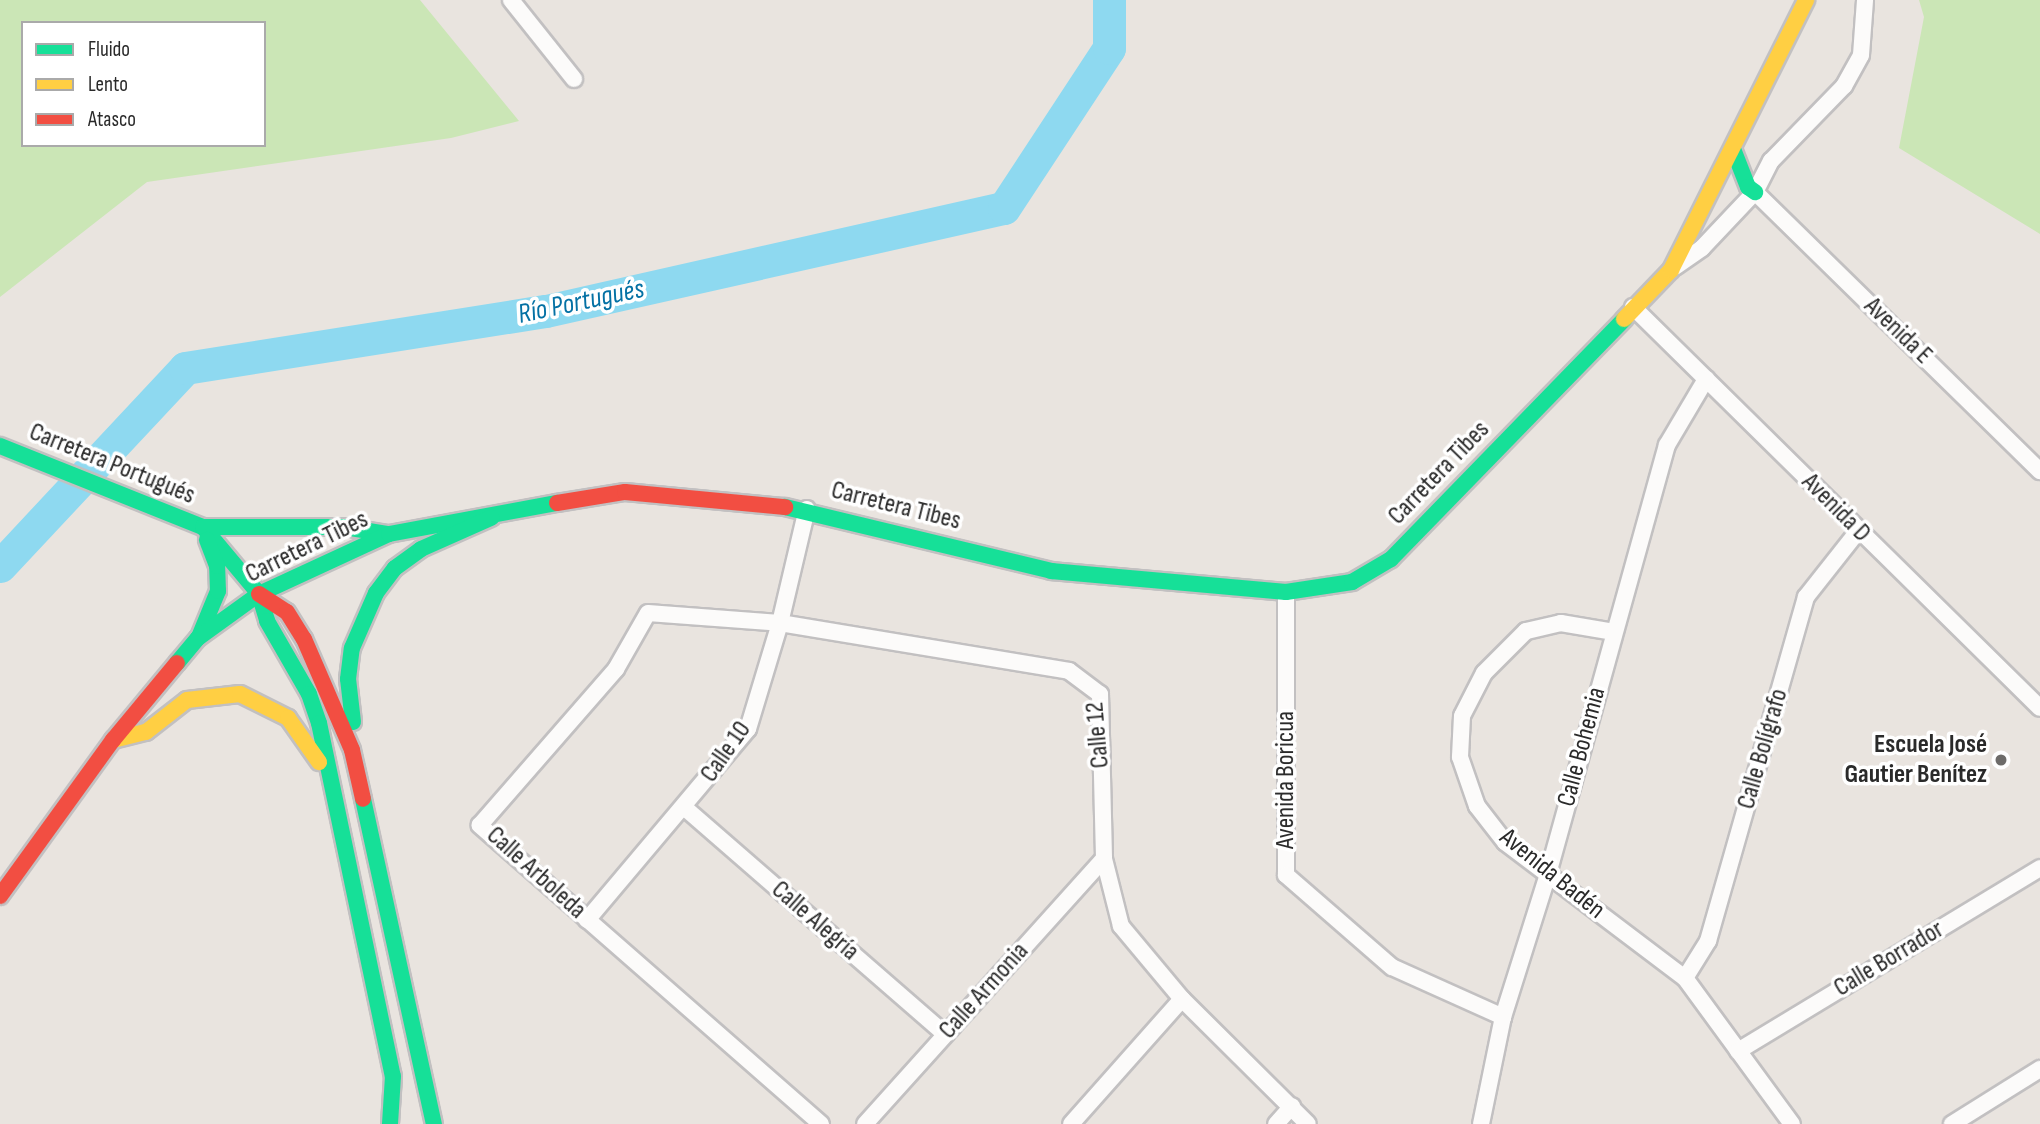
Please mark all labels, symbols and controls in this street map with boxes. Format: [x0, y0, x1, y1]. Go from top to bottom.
legend [21, 21, 266, 147]
text: Fluido [88, 37, 130, 62]
text: Lento [88, 72, 128, 97]
text: Atasco [88, 107, 136, 132]
water label: Río Portugués [515, 272, 647, 332]
street label: Avenida E [1857, 291, 1939, 371]
street label: Carretera Tibes [1382, 415, 1496, 531]
street label: Carretera Portugués [25, 417, 199, 511]
street label: Avenida D [1795, 467, 1877, 549]
street label: Carretera Tibes [828, 475, 964, 537]
street label: Carretera Tibes [241, 504, 373, 590]
street label: Calle Bohemia [1551, 684, 1613, 810]
street label: Calle Bolígrafo [1731, 685, 1795, 813]
street label: Calle 12 [1080, 700, 1116, 770]
street label: Avenida Boricua [1270, 711, 1302, 849]
street label: Calle 10 [694, 716, 758, 788]
place label: Escuela José Gautier Benítez [1845, 729, 1987, 790]
marker: Escuela José Gautier Benítez [1993, 752, 2009, 768]
street label: Calle Arboleda [480, 820, 592, 926]
street label: Avenida Badén [1493, 822, 1611, 926]
street label: Calle Alegría [765, 874, 865, 968]
street label: Calle Borrador [1829, 914, 1949, 1004]
street label: Calle Armonia [933, 936, 1035, 1046]

